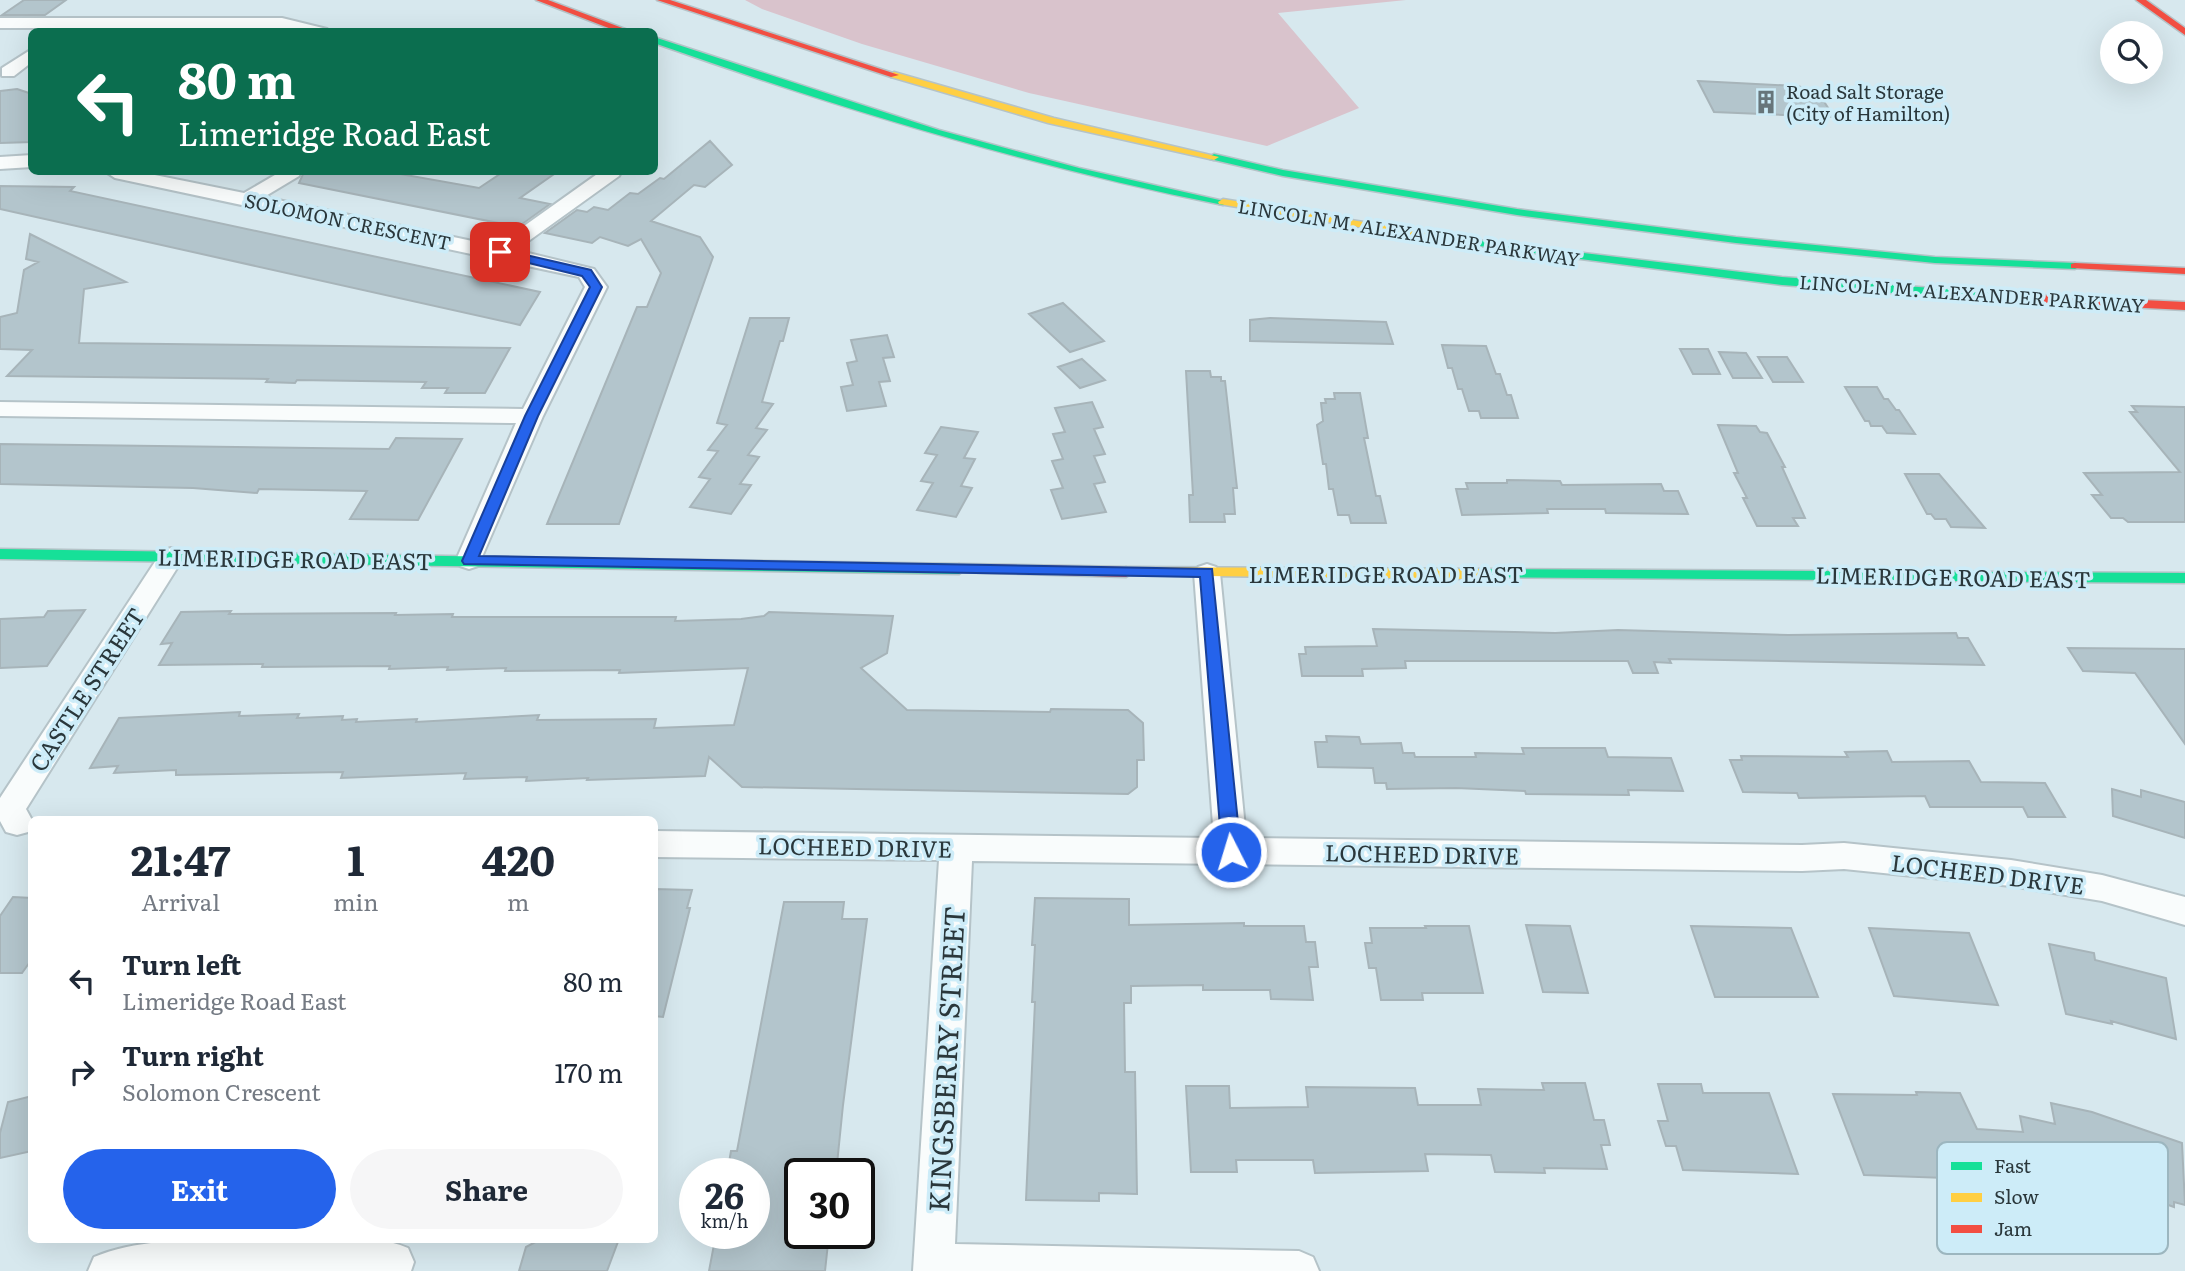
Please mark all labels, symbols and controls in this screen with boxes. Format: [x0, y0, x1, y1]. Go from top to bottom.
map controls [2100, 21, 2163, 84]
button: search [2100, 21, 2163, 84]
text: 80 m [178, 41, 296, 114]
icon: left [63, 56, 154, 147]
place label: Road Salt Storage (City of Hamilton) [1786, 77, 1950, 127]
building icon: Road Salt Storage (City of Hamilton) [1752, 88, 1780, 116]
text: Limeridge Road East [178, 108, 490, 156]
street label: SOLOMON CRESCENT [242, 185, 454, 257]
street label: LINCOLN M. ALEXANDER PARKWAY [1236, 191, 1582, 273]
pin [470, 222, 530, 282]
icon: arrive [481, 233, 519, 271]
street label: LINCOLN M. ALEXANDER PARKWAY [1798, 267, 2146, 319]
street label: LIMERIDGE ROAD EAST [157, 539, 433, 577]
street label: LIMERIDGE ROAD EAST [1248, 556, 1524, 590]
street label: LIMERIDGE ROAD EAST [1815, 557, 2091, 595]
street label: CASTLE STREET [20, 600, 152, 778]
position arrow [1194, 815, 1268, 889]
text: 21:47 [131, 827, 230, 889]
text: 1 [347, 827, 365, 889]
text: 420 [481, 827, 555, 889]
street label: LOCHEED DRIVE [758, 827, 952, 865]
street label: LOCHEED DRIVE [1325, 834, 1519, 872]
street label: LOCHEED DRIVE [1890, 844, 2086, 902]
text: Arrival [141, 884, 220, 918]
text: min [333, 884, 379, 918]
text: m [507, 884, 529, 918]
street label: KINGSBERRY STREET [916, 905, 974, 1213]
text: Turn left [122, 944, 241, 983]
text: 80 m [563, 961, 623, 1000]
icon: left [63, 962, 101, 1000]
text: Limeridge Road East [122, 983, 346, 1017]
text: Turn right [122, 1035, 264, 1074]
text: 170 m [555, 1052, 623, 1091]
icon: right [63, 1053, 101, 1091]
text: Solomon Crescent [122, 1074, 320, 1108]
legend [1937, 1142, 2168, 1254]
button: Exit [63, 1149, 336, 1229]
button: Share [350, 1149, 623, 1229]
text: Fast [1994, 1151, 2031, 1179]
speed limit sign: 30 [784, 1158, 875, 1249]
text: 26 [705, 1168, 744, 1220]
text: Slow [1994, 1182, 2039, 1210]
text: km/h [701, 1207, 748, 1234]
text: Jam [1994, 1214, 2032, 1242]

